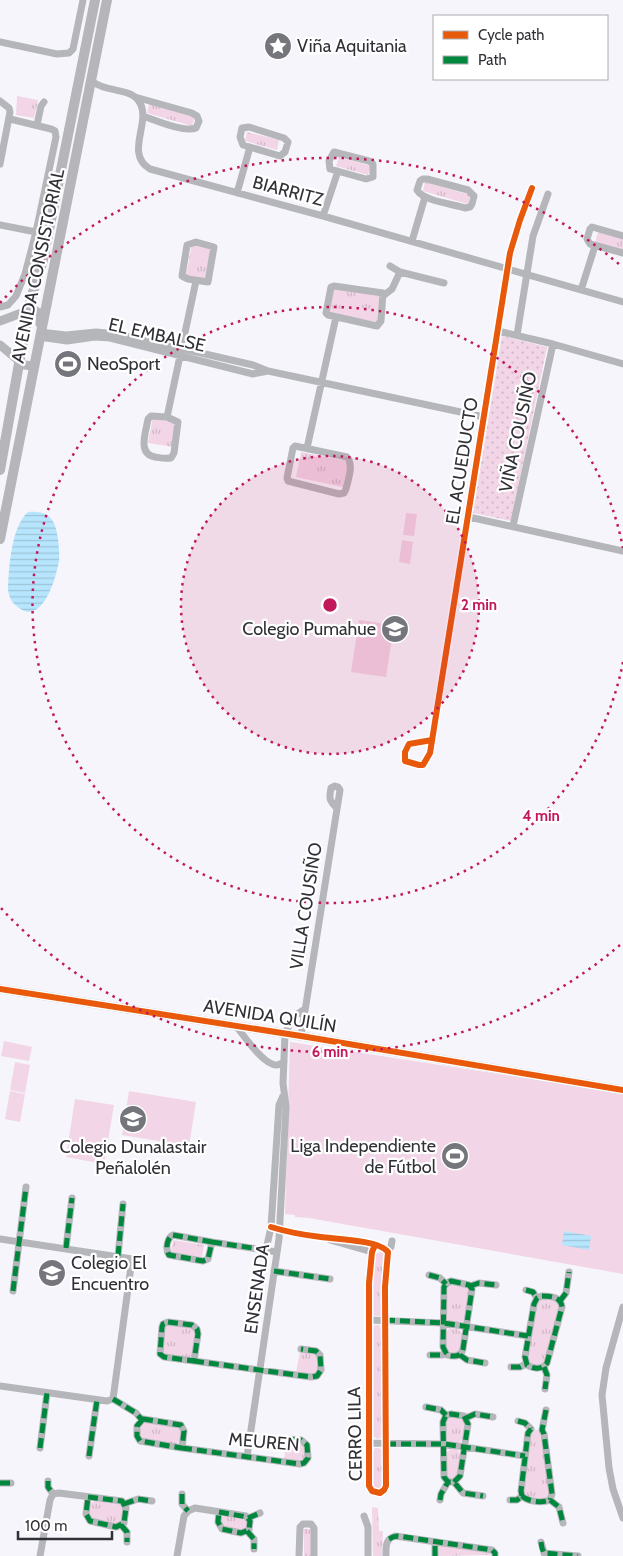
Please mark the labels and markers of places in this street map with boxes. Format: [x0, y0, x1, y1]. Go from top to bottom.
place icon: Viña Aquitania [263, 31, 293, 61]
place label: Viña Aquitania [297, 35, 407, 57]
sports icon: NeoSport [53, 349, 83, 379]
place label: NeoSport [87, 353, 160, 375]
centre of rings [321, 596, 339, 614]
school or university icon: Colegio Pumahue [380, 614, 410, 644]
place label: Colegio Pumahue [242, 618, 376, 640]
school or university icon: Colegio Dunalastair Peñalolén [118, 1104, 148, 1134]
place label: Liga Independiente de Fútbol [290, 1135, 437, 1178]
place label: Colegio Dunalastair Peñalolén [60, 1136, 207, 1179]
sports icon: Liga Independiente de Fútbol [440, 1141, 470, 1171]
place label: Colegio El Encuentro [71, 1252, 149, 1295]
school or university icon: Colegio El Encuentro [37, 1258, 67, 1288]

